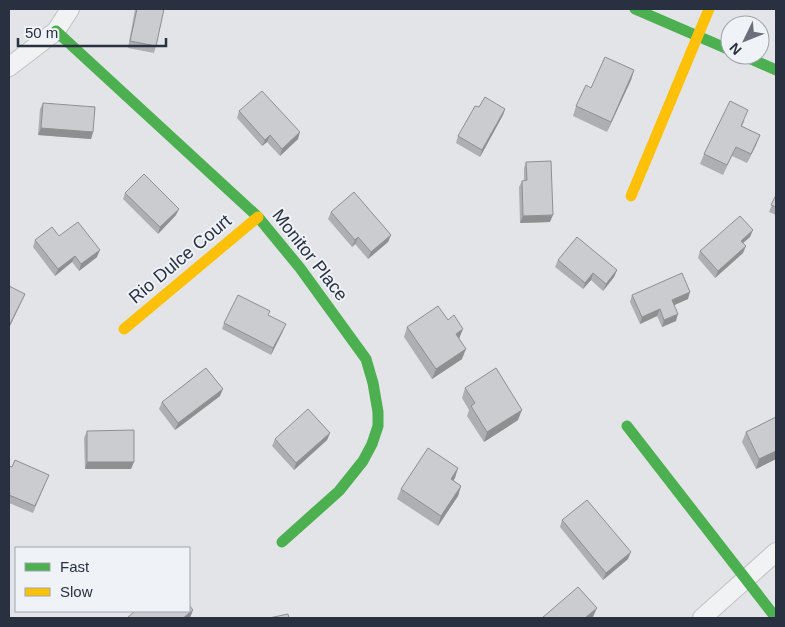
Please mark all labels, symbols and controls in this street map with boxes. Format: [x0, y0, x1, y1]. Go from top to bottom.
scale bar [18, 15, 165, 47]
north arrow [720, 15, 770, 65]
text: 50 m [25, 24, 58, 41]
text: N [726, 40, 745, 58]
street label: Monitor Place [268, 205, 352, 305]
street label: Rio Dulce Court [125, 211, 235, 307]
legend [15, 547, 190, 612]
text: Fast [60, 558, 90, 575]
text: Slow [60, 583, 93, 600]

